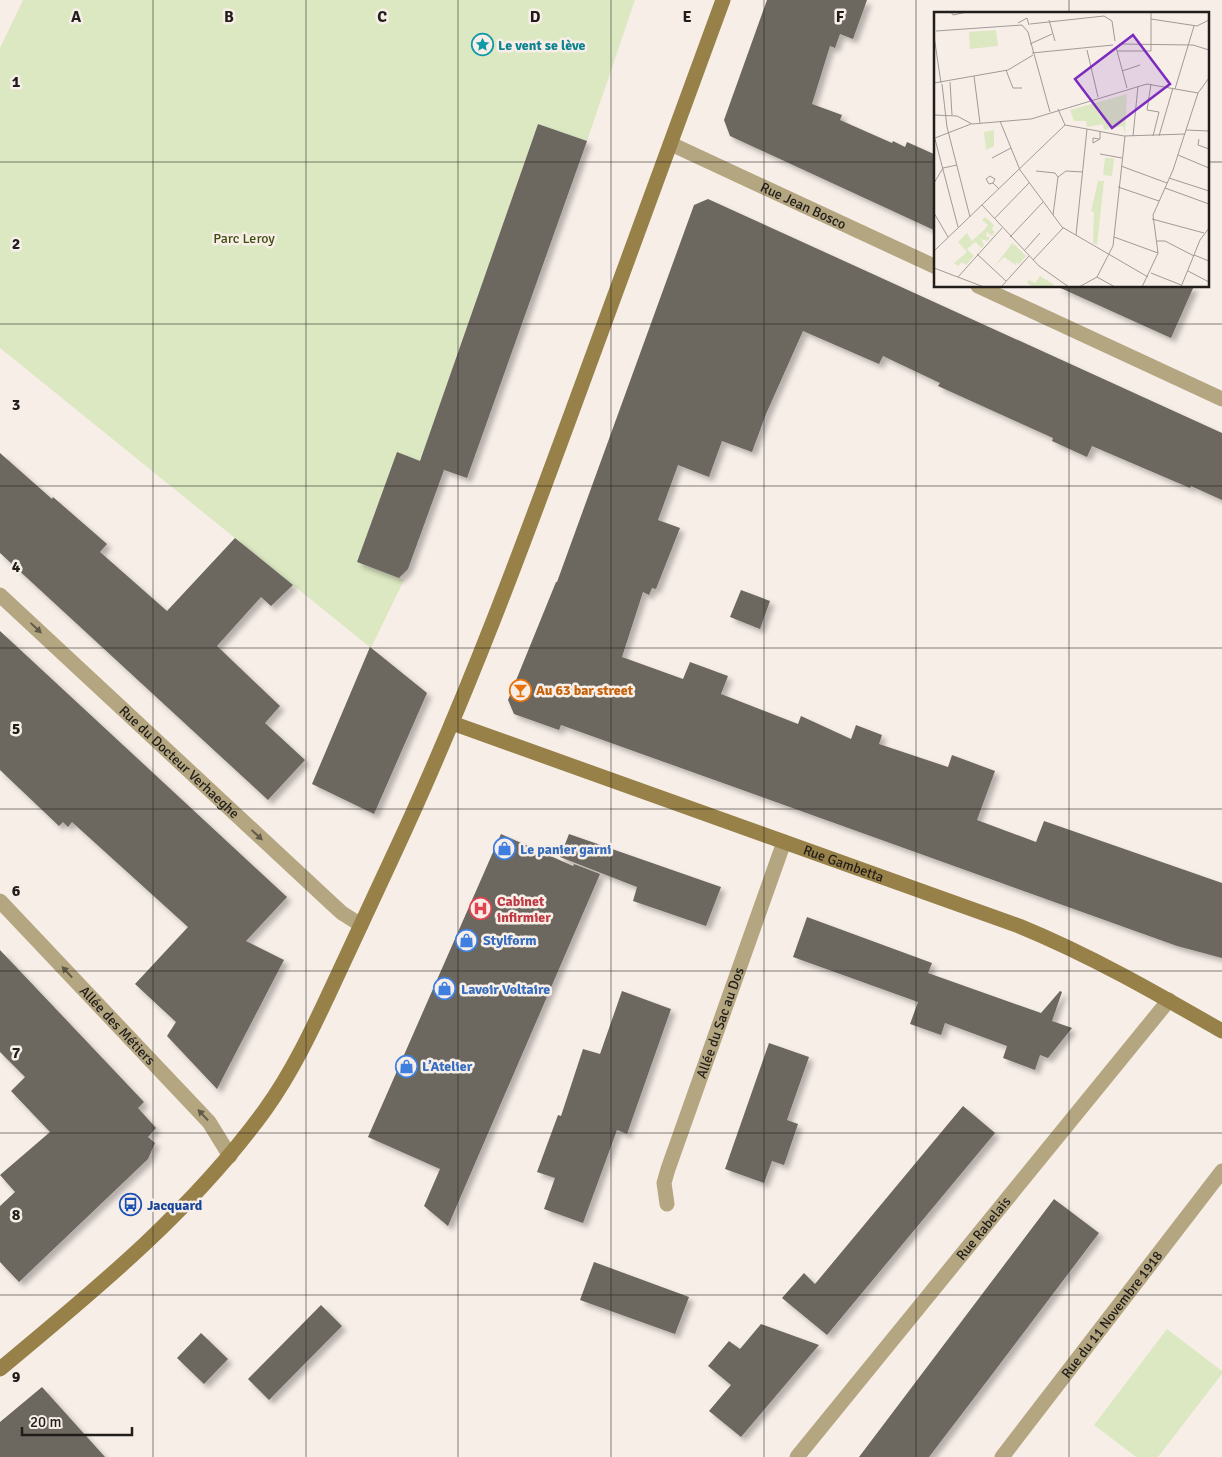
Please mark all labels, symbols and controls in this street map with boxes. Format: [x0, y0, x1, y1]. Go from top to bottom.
text: A [71, 7, 82, 27]
text: B [224, 7, 234, 27]
text: C [377, 7, 387, 27]
text: D [530, 7, 541, 27]
text: E [682, 7, 692, 27]
text: F [836, 7, 845, 27]
inset map [934, 12, 1210, 288]
place icon: Le vent se lève [470, 33, 494, 57]
place label: Le vent se lève [498, 37, 586, 54]
text: 1 [12, 72, 21, 92]
street label: Rue Jean Bosco [758, 178, 849, 233]
park label: Parc Leroy [213, 230, 275, 247]
text: 2 [12, 234, 20, 254]
text: 3 [12, 395, 20, 415]
text: 4 [12, 557, 21, 577]
one-way arrow [29, 622, 41, 634]
bar icon: Au 63 bar street [508, 678, 532, 702]
place label: Au 63 bar street [536, 682, 634, 699]
street label: Rue du Docteur Verhaeghe [116, 702, 243, 822]
text: 5 [12, 719, 20, 739]
one-way arrow [251, 829, 263, 841]
shop icon: Le panier garni [492, 837, 516, 861]
place label: Le panier garni [520, 841, 611, 858]
street label: Rue Gambetta [801, 841, 886, 885]
text: 6 [12, 881, 21, 901]
place label: Cabinet infirmier [497, 893, 551, 926]
hospital icon: Cabinet infirmier [469, 897, 493, 921]
shop icon: Stylform [455, 928, 479, 952]
place label: Stylform [483, 932, 537, 949]
street label: Allée du Sac au Dos [692, 965, 747, 1080]
one-way arrow [61, 966, 73, 978]
shop icon: Lavoir Voltaire [433, 977, 457, 1001]
place label: Lavoir Voltaire [461, 981, 550, 998]
street label: Allée des Métiers [76, 982, 159, 1068]
text: 7 [12, 1043, 21, 1063]
shop icon: L’Atelier [394, 1054, 418, 1078]
place label: L’Atelier [422, 1058, 473, 1075]
one-way arrow [197, 1109, 209, 1121]
bus stop icon: Jacquard [119, 1193, 143, 1217]
street label: Rue Rabelais [952, 1193, 1014, 1263]
place label: Jacquard [147, 1197, 203, 1214]
text: 8 [12, 1205, 21, 1225]
street label: Rue du 11 Novembre 1918 [1057, 1247, 1166, 1381]
text: 9 [12, 1367, 21, 1387]
scale bar [22, 1404, 132, 1436]
text: 20 m [30, 1413, 61, 1431]

